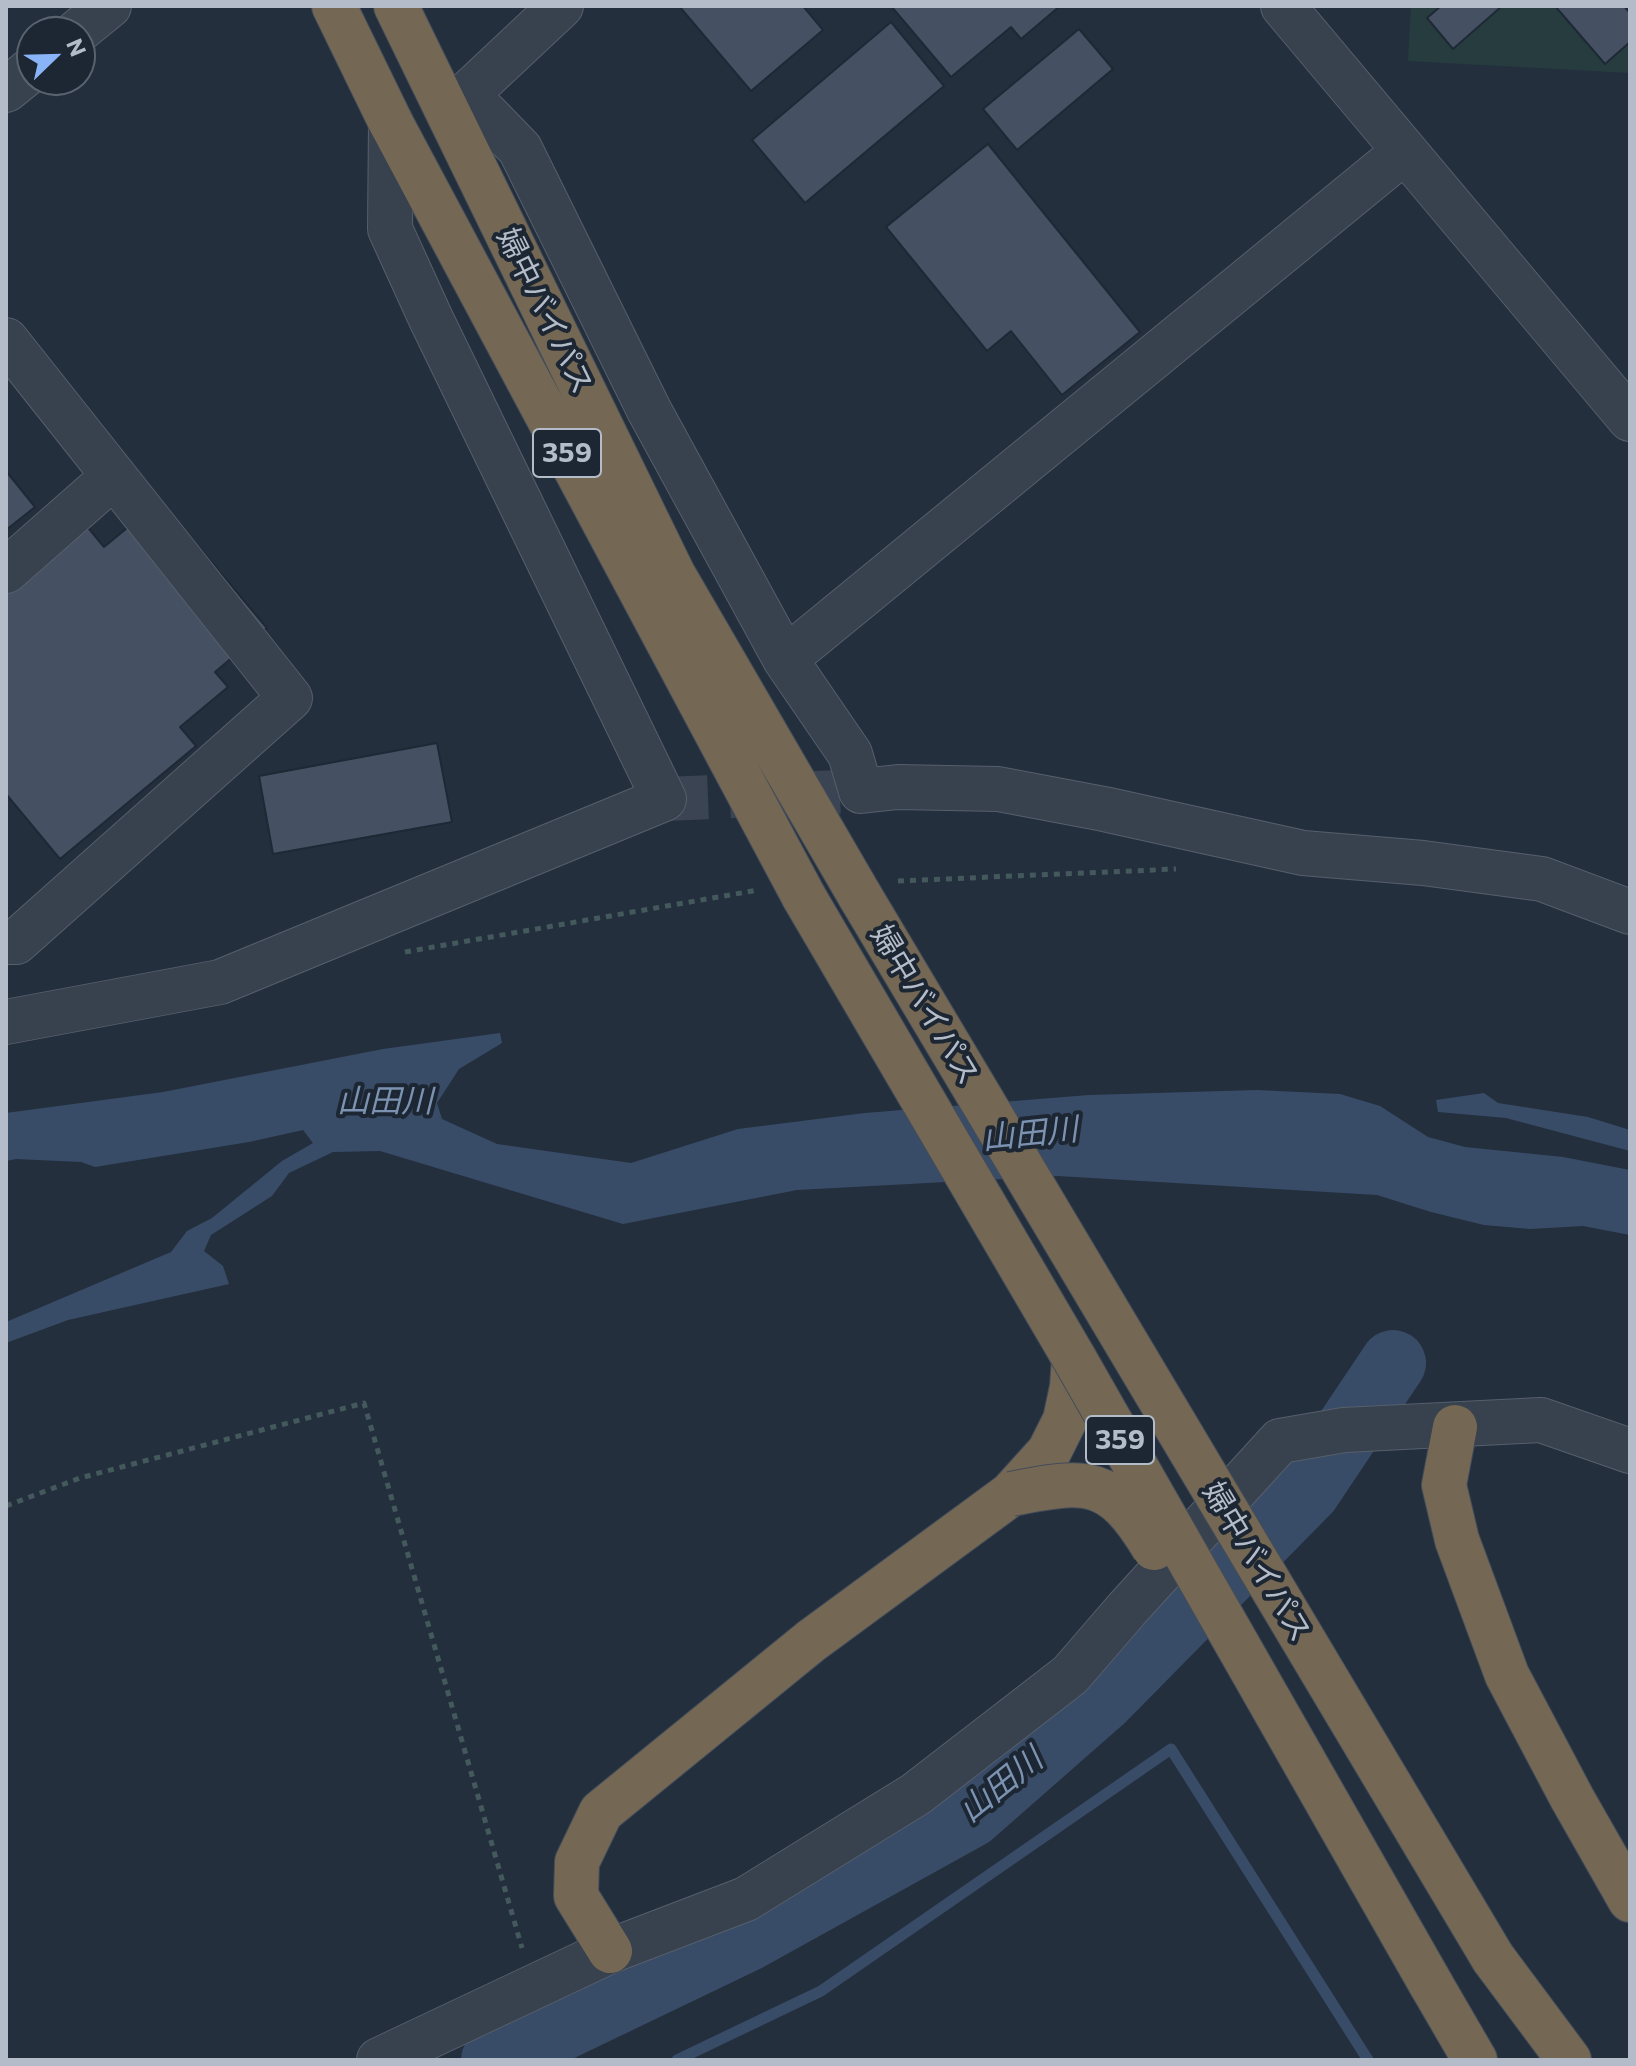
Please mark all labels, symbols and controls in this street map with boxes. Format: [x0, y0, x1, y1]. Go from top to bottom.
north arrow [16, 16, 96, 96]
text: N [61, 34, 92, 60]
street label: 婦中バイパス [489, 222, 601, 400]
road number: 359 [533, 429, 601, 477]
street label: 婦中バイパス [863, 919, 987, 1091]
water label: 山田川 [337, 1082, 433, 1120]
water label: 山田川 [980, 1110, 1080, 1158]
road number: 359 [1086, 1416, 1154, 1464]
street label: 婦中バイパス [1195, 1476, 1319, 1648]
water label: 山田川 [952, 1740, 1050, 1830]

